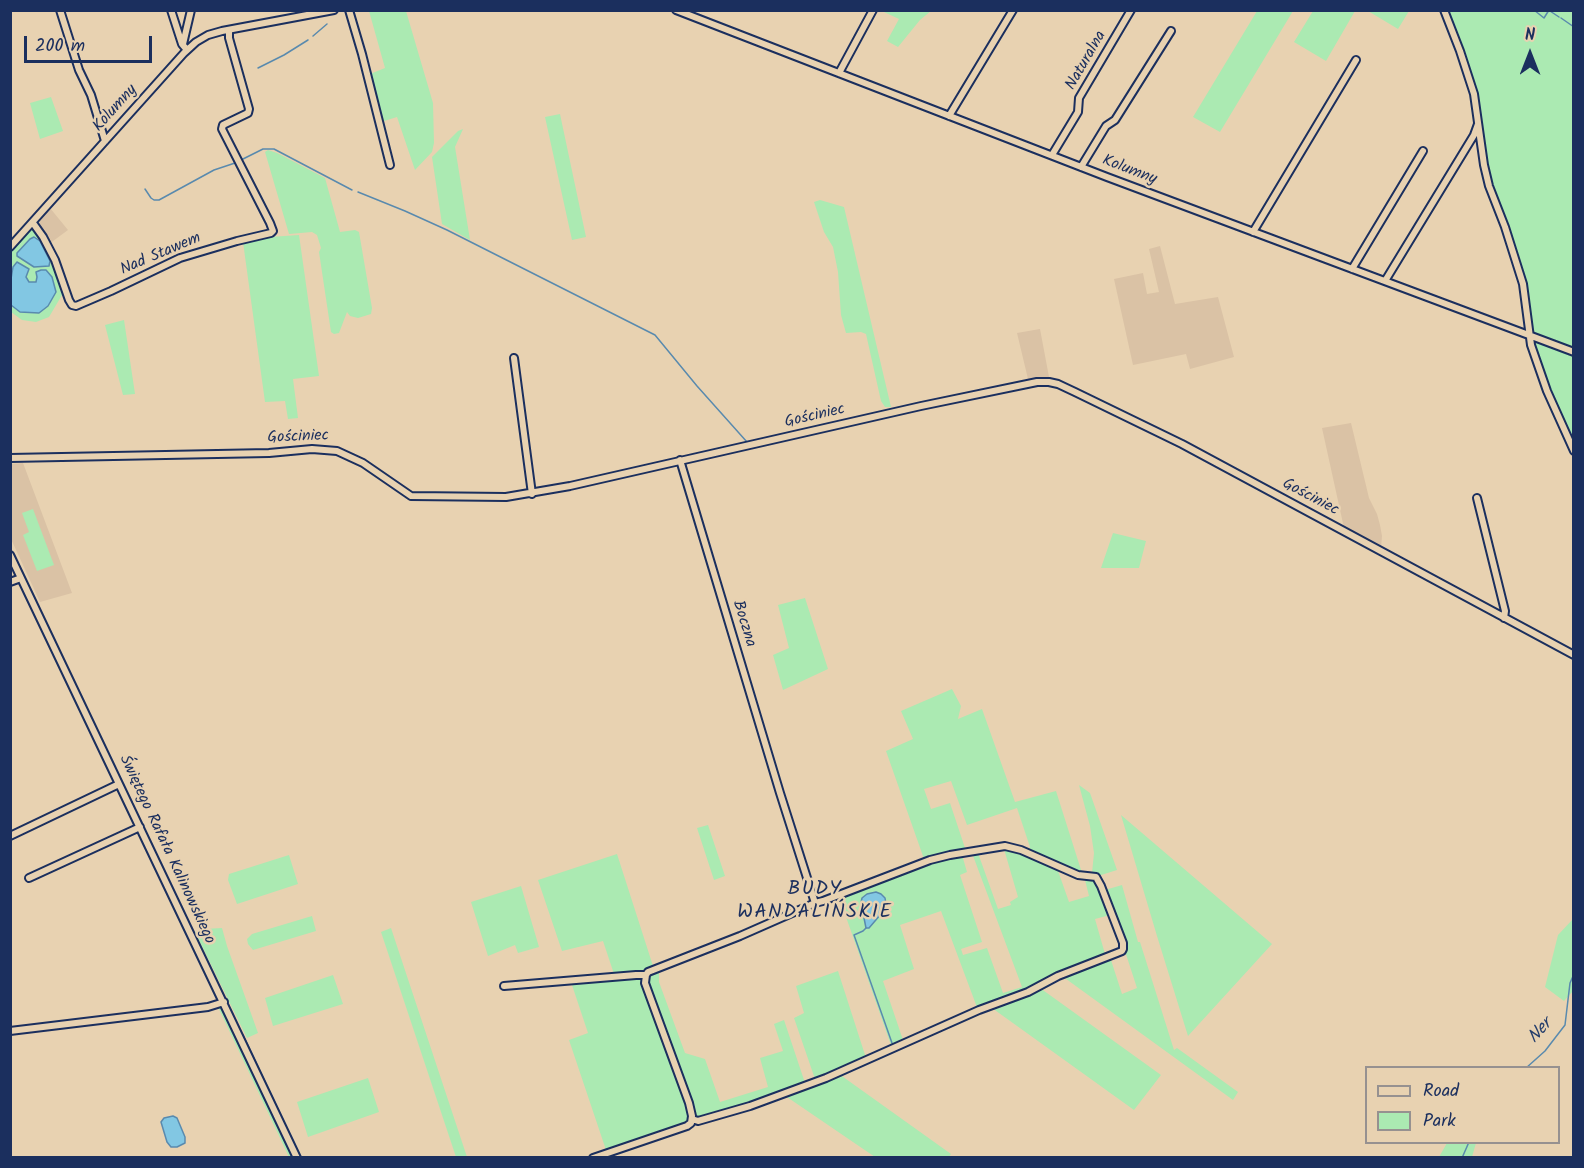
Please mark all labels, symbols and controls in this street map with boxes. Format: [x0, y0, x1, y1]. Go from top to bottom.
text: N [1525, 23, 1535, 48]
scale bar [27, 24, 154, 62]
north arrow [1500, 24, 1560, 84]
street label: Naturalna [1062, 28, 1112, 94]
text: 200 m [35, 32, 85, 61]
street label: Kolumny [90, 81, 142, 137]
street label: Kolumny [1099, 152, 1159, 190]
street label: Nad Stawem [118, 229, 204, 281]
street label: Gościniec [783, 401, 847, 433]
street label: Gościniec [267, 427, 329, 449]
street label: Gościniec [1278, 475, 1342, 521]
street label: Boczna [727, 598, 759, 650]
street label: Świętego Rafała Kalinowskiego [114, 753, 218, 947]
district label: BUDY WANDALIŃSKIE [737, 879, 893, 926]
water label: Ner [1524, 1015, 1558, 1049]
legend [1365, 1066, 1560, 1144]
text: Road [1423, 1077, 1459, 1106]
text: Park [1423, 1107, 1456, 1136]

